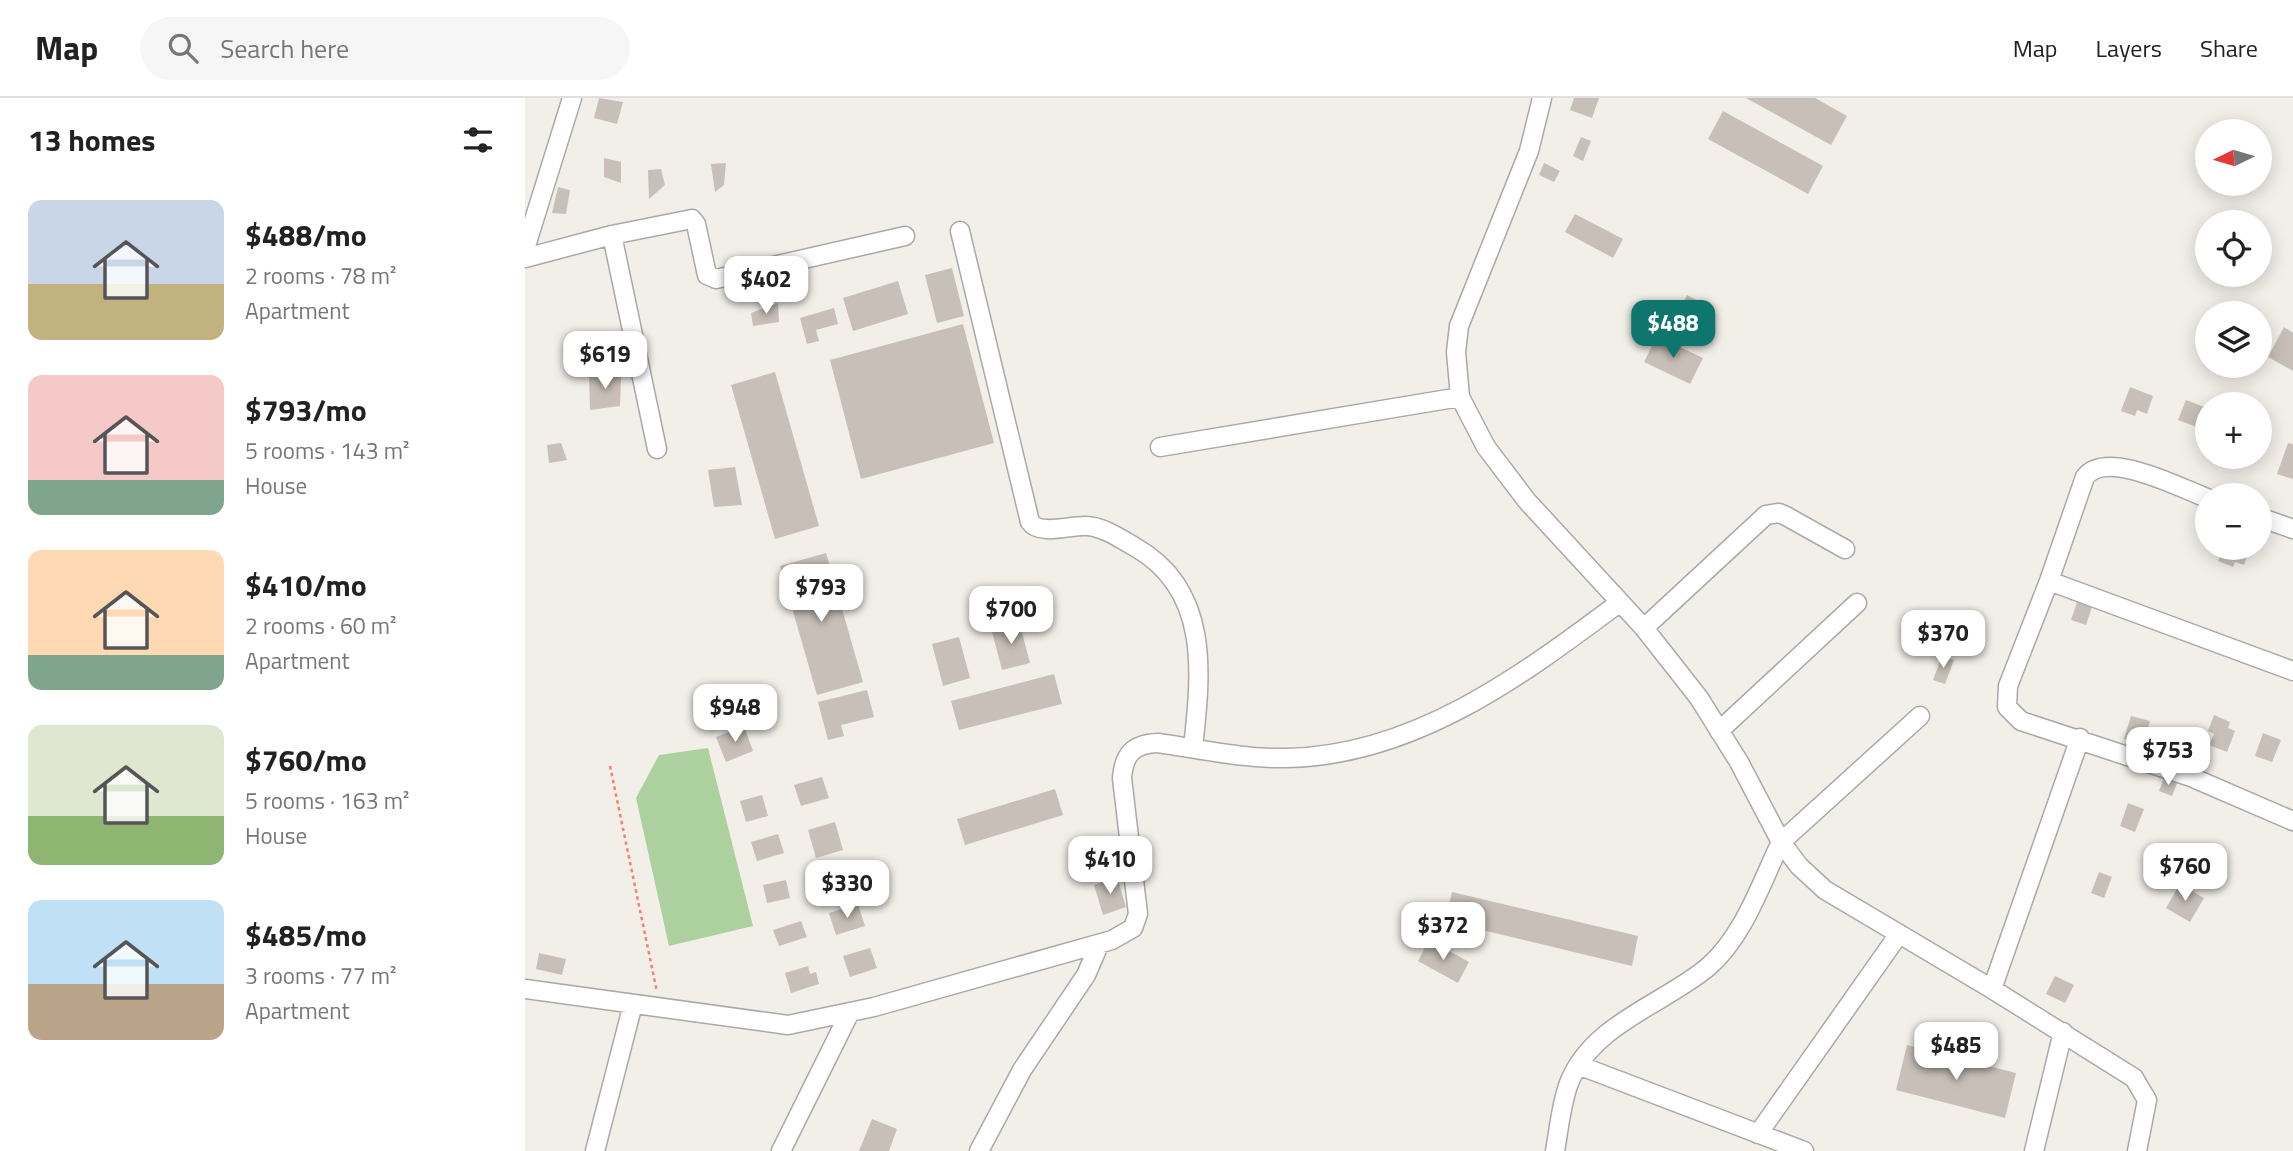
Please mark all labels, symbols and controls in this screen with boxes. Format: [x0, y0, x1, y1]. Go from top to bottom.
search box [140, 17, 630, 80]
text: Map [35, 23, 98, 73]
icon: search [164, 29, 202, 67]
text: Search here [220, 29, 349, 68]
text: Map [2013, 30, 2058, 66]
text: Layers [2096, 30, 2162, 66]
text: Share [2200, 30, 2258, 66]
text: 13 homes [28, 117, 155, 163]
north arrow [2195, 119, 2271, 196]
map controls [2195, 119, 2272, 560]
icon: filters [459, 121, 497, 159]
button: locate [2195, 210, 2272, 287]
text: $488/mo [245, 212, 367, 258]
icon: home [84, 228, 168, 312]
pin: $402 [725, 256, 807, 316]
text: 2 rooms · 78 m² [245, 258, 396, 293]
text: $402 [740, 261, 792, 296]
text: Apartment [245, 293, 350, 328]
pin: $488 [1632, 300, 1714, 360]
button: layers [2195, 301, 2272, 378]
text: $488 [1647, 305, 1699, 340]
pin: $619 [564, 331, 646, 391]
text: $619 [579, 336, 631, 371]
text: $793/mo [245, 387, 367, 433]
button: + [2195, 392, 2272, 469]
icon: home [84, 403, 168, 487]
text: 5 rooms · 143 m² [245, 433, 409, 468]
text: House [245, 468, 307, 503]
button: − [2195, 483, 2272, 560]
text: $410/mo [245, 562, 367, 608]
pin: $793 [780, 564, 862, 624]
text: $793 [795, 569, 847, 604]
icon: home [84, 578, 168, 662]
pin: $700 [970, 587, 1052, 646]
text: $700 [985, 591, 1037, 626]
text: 2 rooms · 60 m² [245, 608, 396, 643]
pin: $370 [1902, 610, 1984, 670]
text: $370 [1917, 615, 1969, 650]
text: Apartment [245, 643, 350, 678]
pin: $948 [694, 684, 776, 744]
text: $948 [709, 689, 761, 724]
pin: $753 [2127, 728, 2209, 787]
text: $753 [2142, 732, 2194, 767]
text: $760/mo [245, 737, 367, 783]
icon: home [84, 753, 168, 837]
text: 5 rooms · 163 m² [245, 783, 409, 818]
text: House [245, 818, 307, 853]
pin: $410 [1069, 836, 1151, 896]
text: $410 [1084, 841, 1136, 876]
pin: $760 [2144, 844, 2226, 903]
text: $760 [2159, 848, 2211, 883]
pin: $330 [806, 860, 888, 920]
text: $330 [821, 865, 873, 900]
pin: $372 [1402, 902, 1484, 962]
text: $372 [1417, 907, 1469, 942]
text: $485/mo [245, 912, 367, 958]
icon: home [84, 928, 168, 1012]
text: 3 rooms · 77 m² [245, 958, 396, 993]
text: Apartment [245, 993, 350, 1028]
pin: $485 [1915, 1023, 1997, 1082]
text: $485 [1930, 1027, 1982, 1062]

